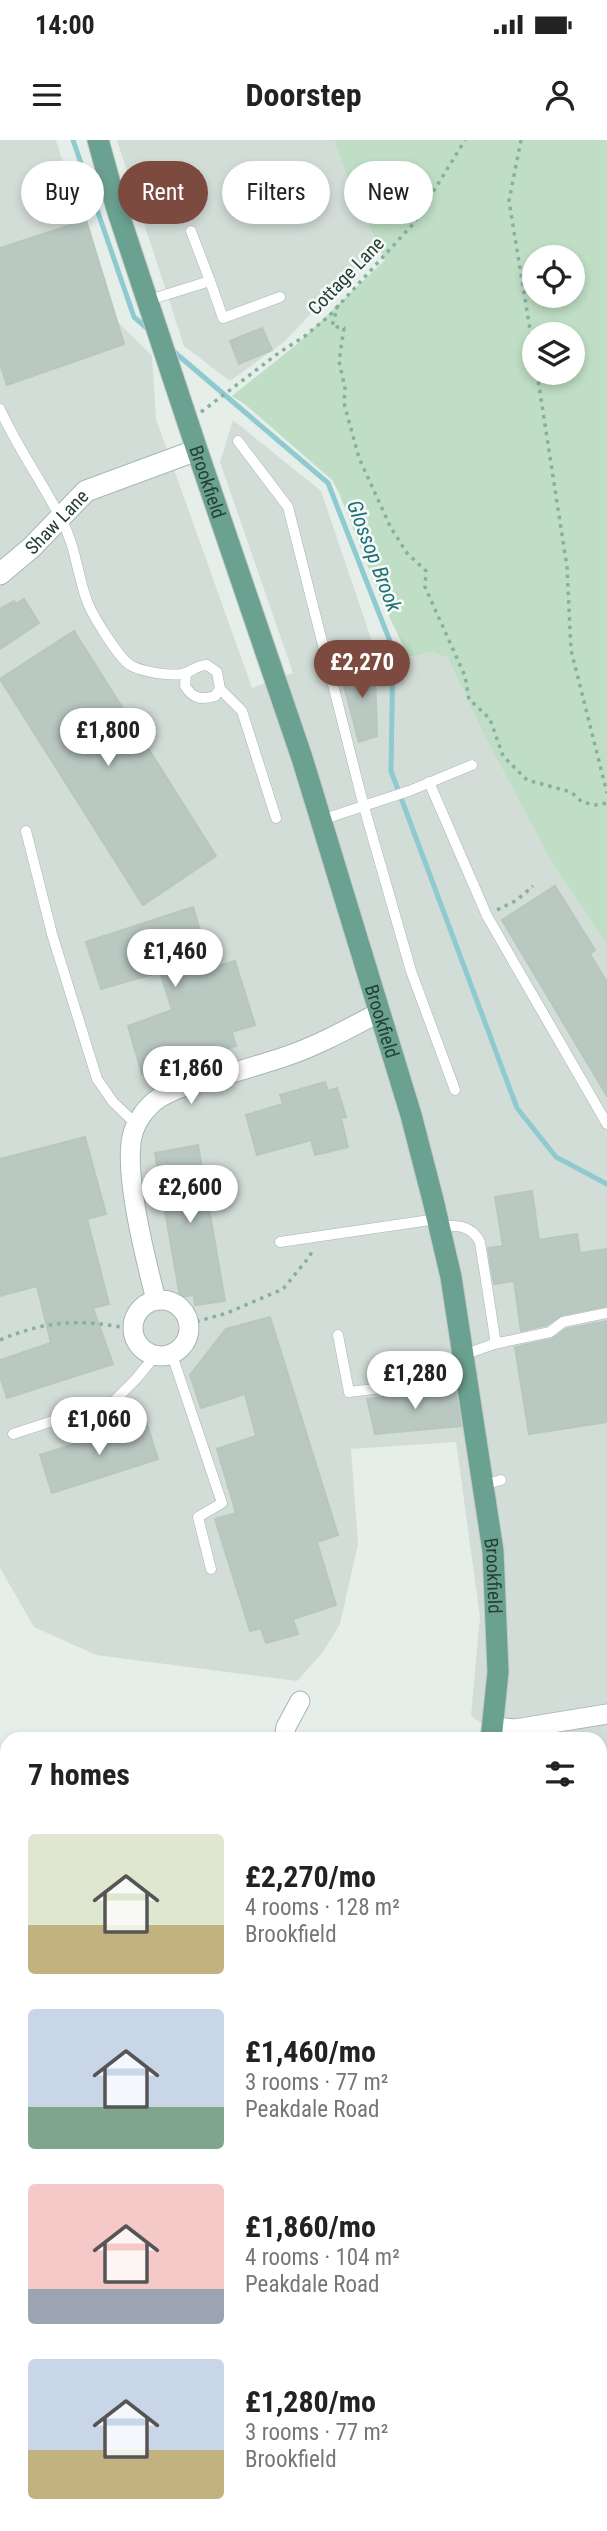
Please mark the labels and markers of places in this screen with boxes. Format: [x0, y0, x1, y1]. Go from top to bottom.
pin: £2,270 [305, 640, 419, 700]
pin: £1,800 [51, 708, 165, 768]
pin: £1,460 [118, 930, 232, 989]
pin: £1,860 [134, 1046, 248, 1106]
pin: £2,600 [133, 1166, 247, 1225]
pin: £1,280 [358, 1352, 472, 1411]
pin: £1,060 [42, 1398, 156, 1457]

